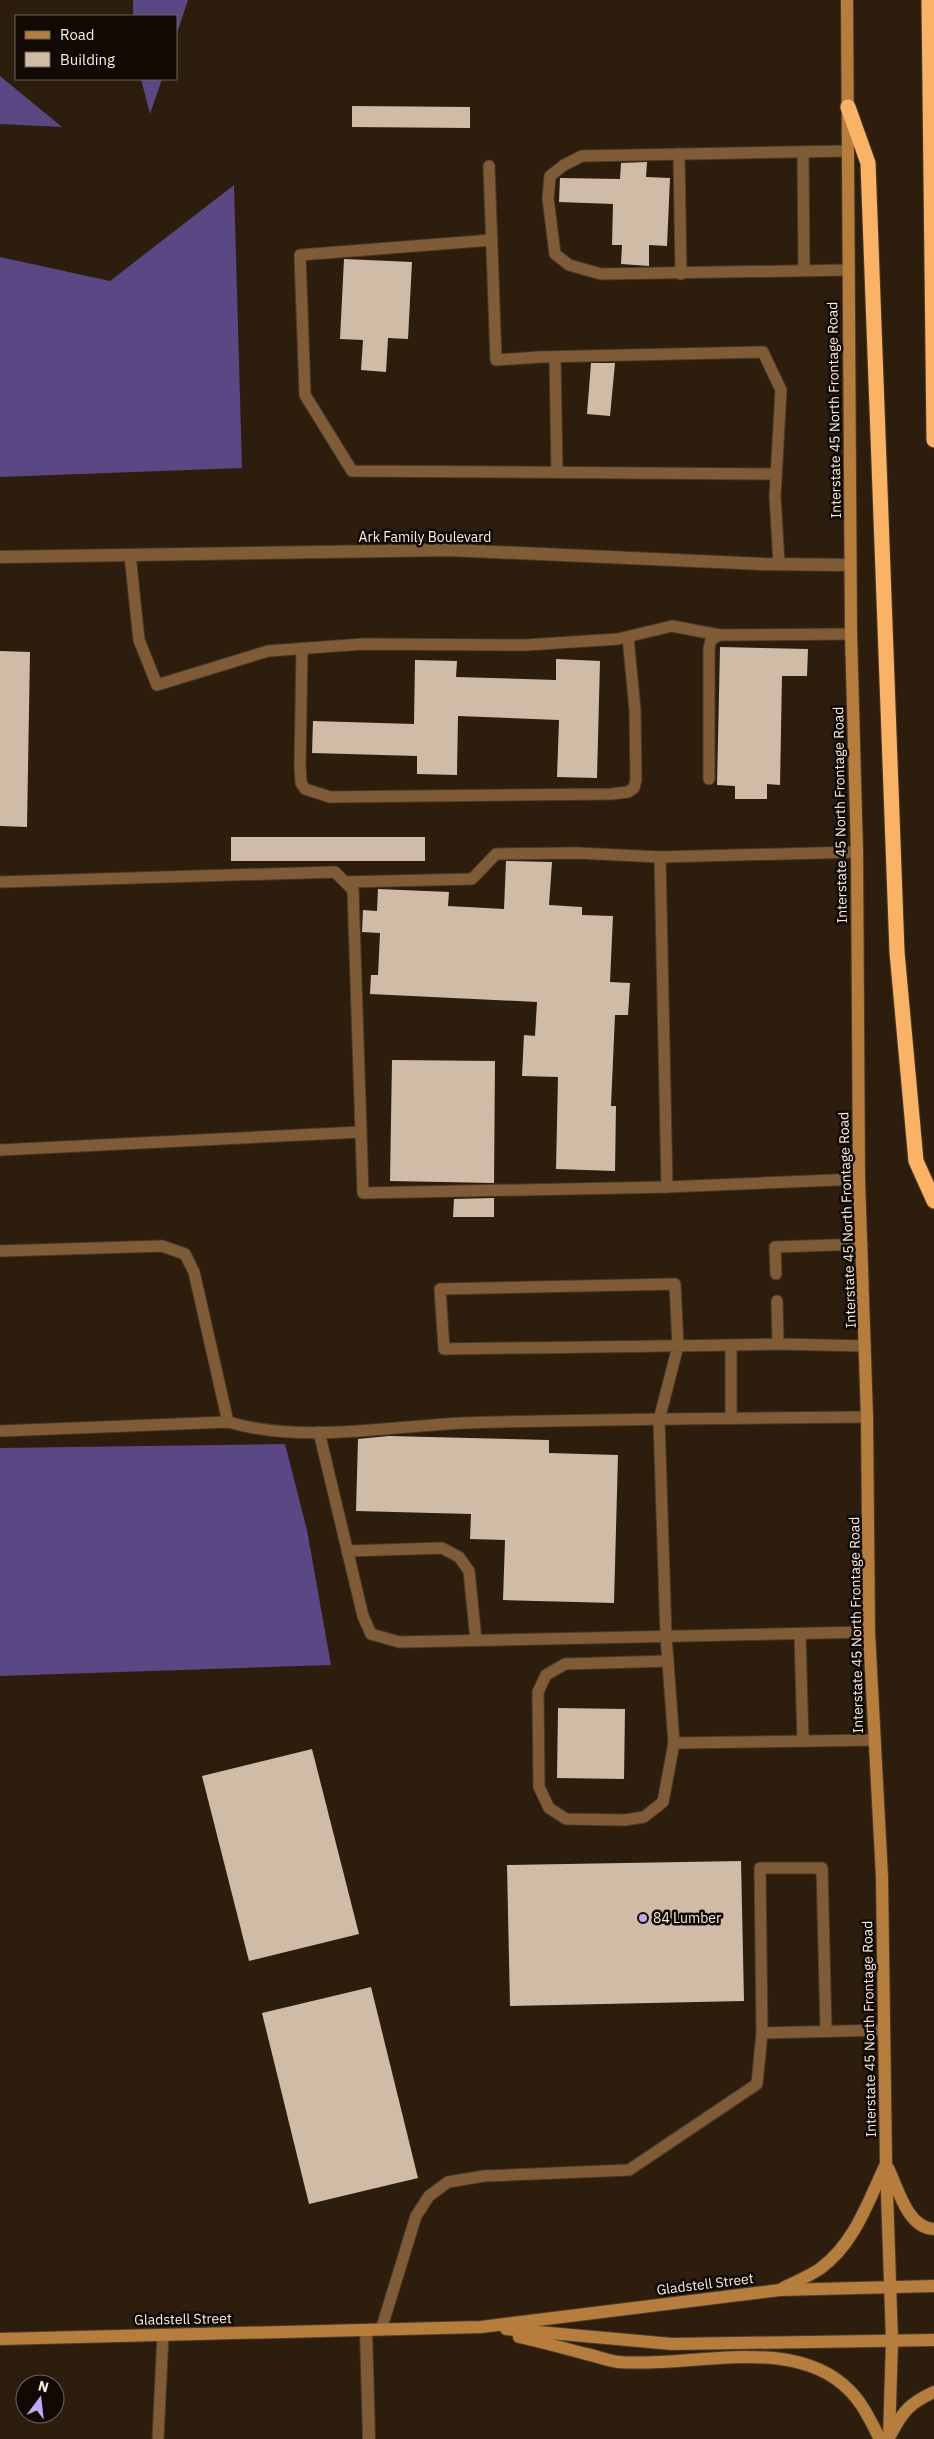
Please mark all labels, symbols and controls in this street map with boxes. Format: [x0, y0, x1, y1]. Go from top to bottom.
legend [15, 15, 178, 80]
text: Road [60, 25, 95, 44]
text: Building [60, 50, 115, 69]
street label: Interstate 45 North Frontage Road [823, 302, 845, 518]
street label: Ark Family Boulevard [359, 528, 491, 546]
street label: Interstate 45 North Frontage Road [829, 707, 851, 923]
street label: Interstate 45 North Frontage Road [834, 1111, 860, 1329]
street label: Interstate 45 North Frontage Road [845, 1517, 867, 1733]
place label: 84 Lumber [653, 1909, 721, 1927]
marker: 84 Lumber [637, 1912, 649, 1924]
street label: Interstate 45 North Frontage Road [858, 1921, 880, 2137]
street label: Gladstell Street [655, 2269, 755, 2299]
street label: Gladstell Street [134, 2309, 232, 2329]
north arrow [15, 2374, 65, 2424]
text: N [36, 2376, 51, 2396]

